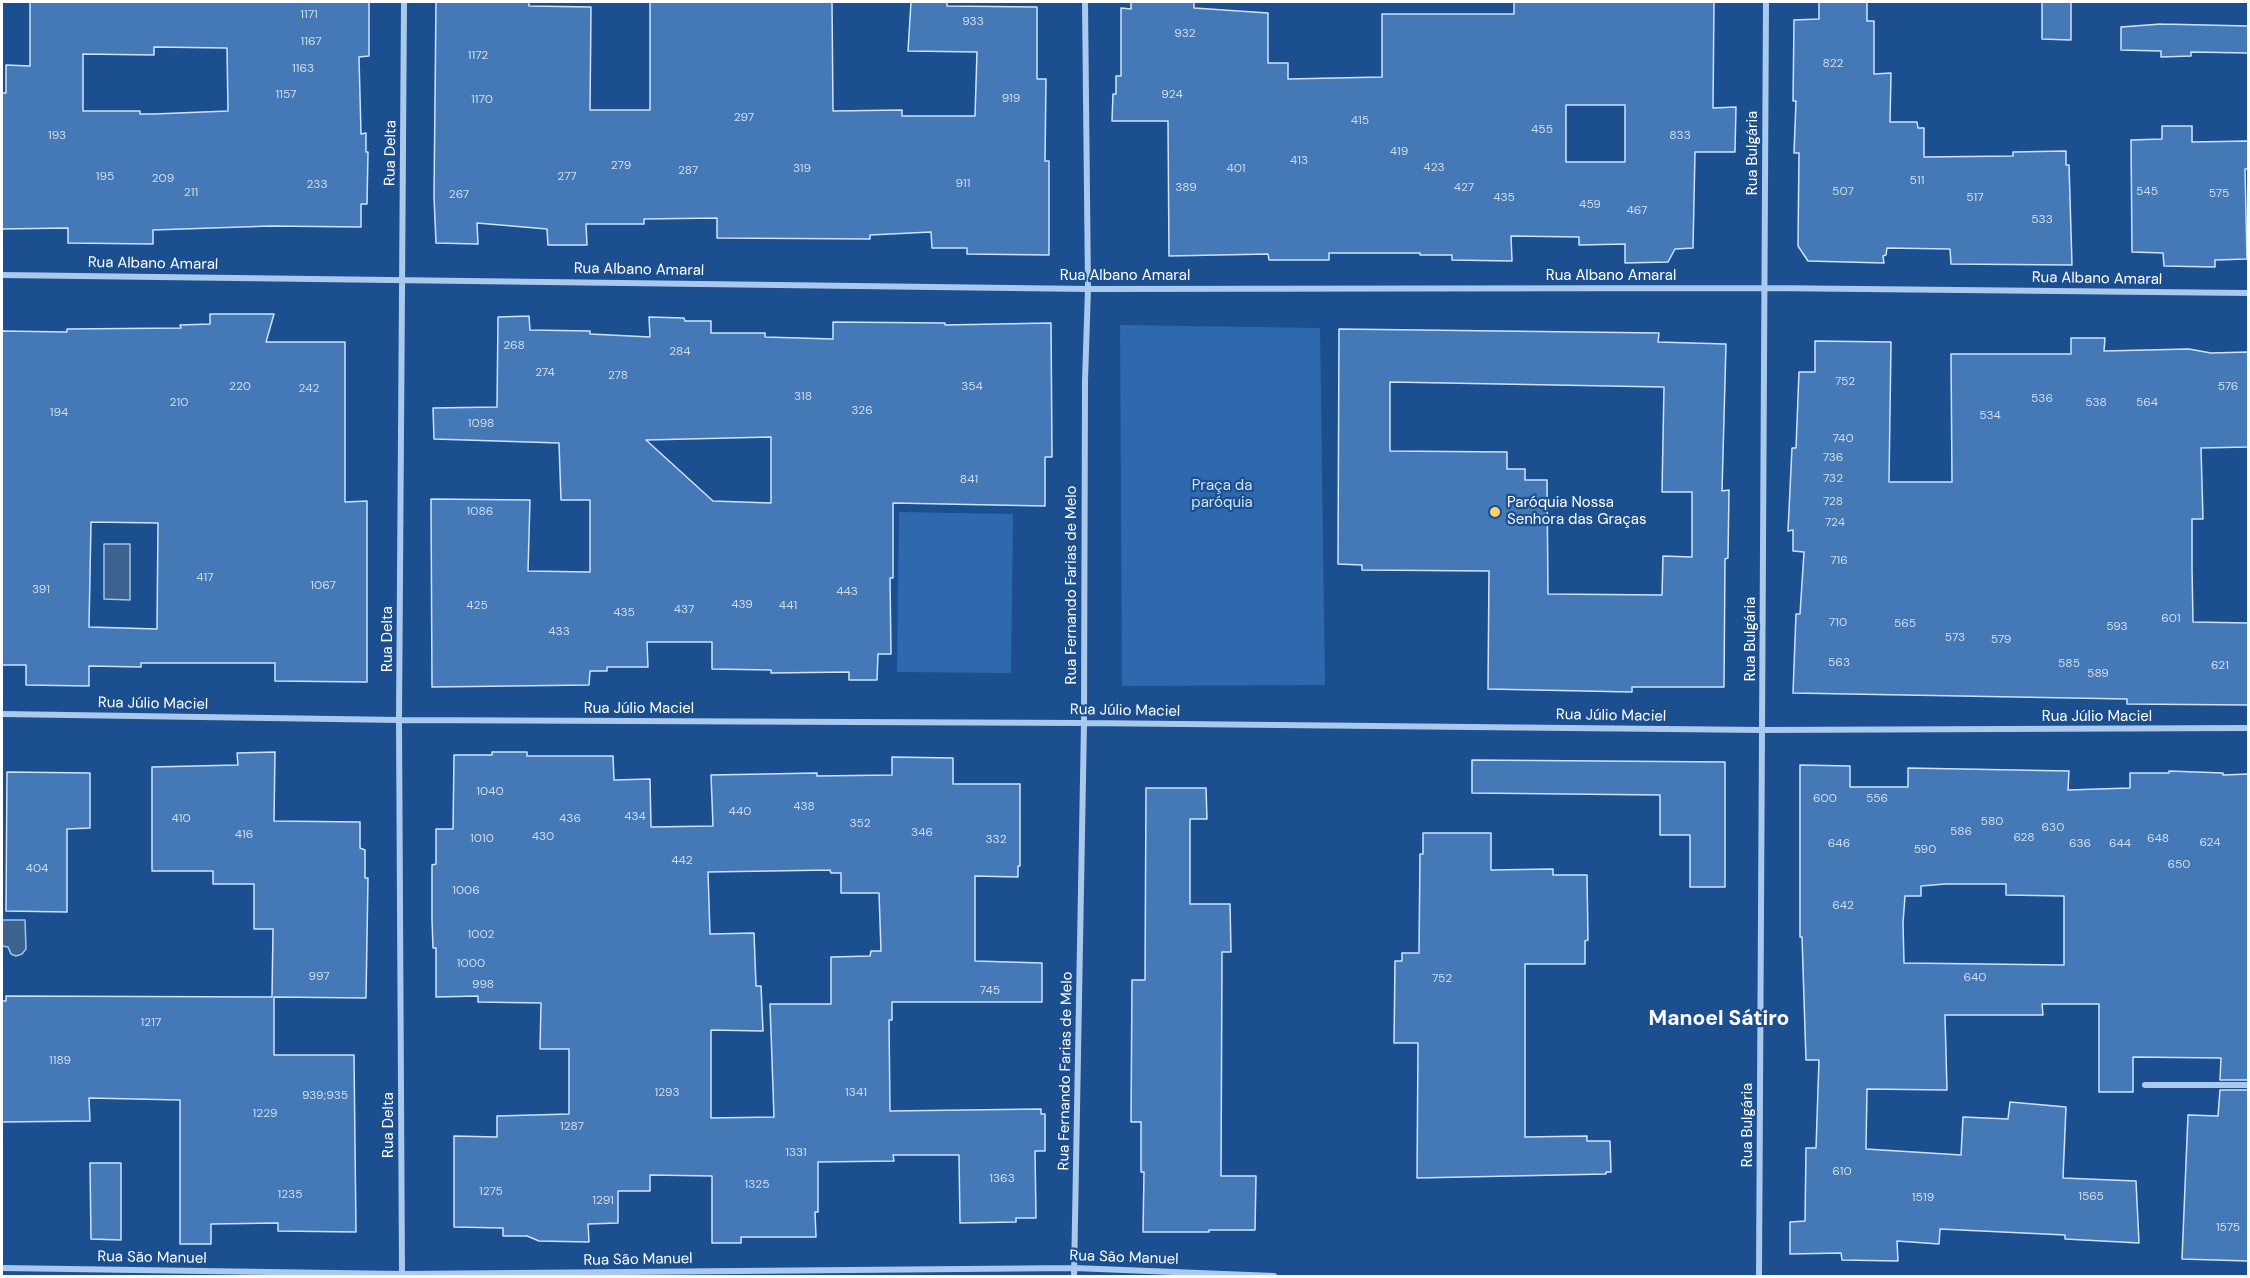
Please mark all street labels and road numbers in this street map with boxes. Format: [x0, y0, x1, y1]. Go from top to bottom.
street label: Rua Bulgária [1744, 111, 1762, 195]
street label: Rua Delta [381, 120, 401, 186]
street label: Rua Albano Amaral [88, 254, 218, 274]
street label: Rua Albano Amaral [574, 260, 704, 280]
street label: Rua Albano Amaral [1060, 267, 1190, 285]
street label: Rua Albano Amaral [1546, 267, 1676, 285]
street label: Rua Albano Amaral [2032, 269, 2162, 289]
street label: Rua Fernando Farias de Melo [1063, 486, 1081, 684]
street label: Rua Bulgária [1742, 597, 1760, 681]
street label: Rua Delta [379, 606, 397, 672]
street label: Rua Júlio Maciel [98, 694, 208, 714]
street label: Rua Júlio Maciel [584, 700, 694, 718]
street label: Rua Júlio Maciel [1070, 701, 1180, 721]
street label: Rua Júlio Maciel [1556, 706, 1666, 726]
street label: Rua Júlio Maciel [2042, 708, 2152, 726]
street label: Rua Fernando Farias de Melo [1055, 971, 1077, 1171]
street label: Rua Bulgária [1739, 1083, 1757, 1167]
street label: Rua Delta [380, 1092, 398, 1158]
street label: Rua São Manuel [1069, 1247, 1179, 1269]
street label: Rua São Manuel [97, 1248, 207, 1268]
street label: Rua São Manuel [583, 1250, 693, 1270]

